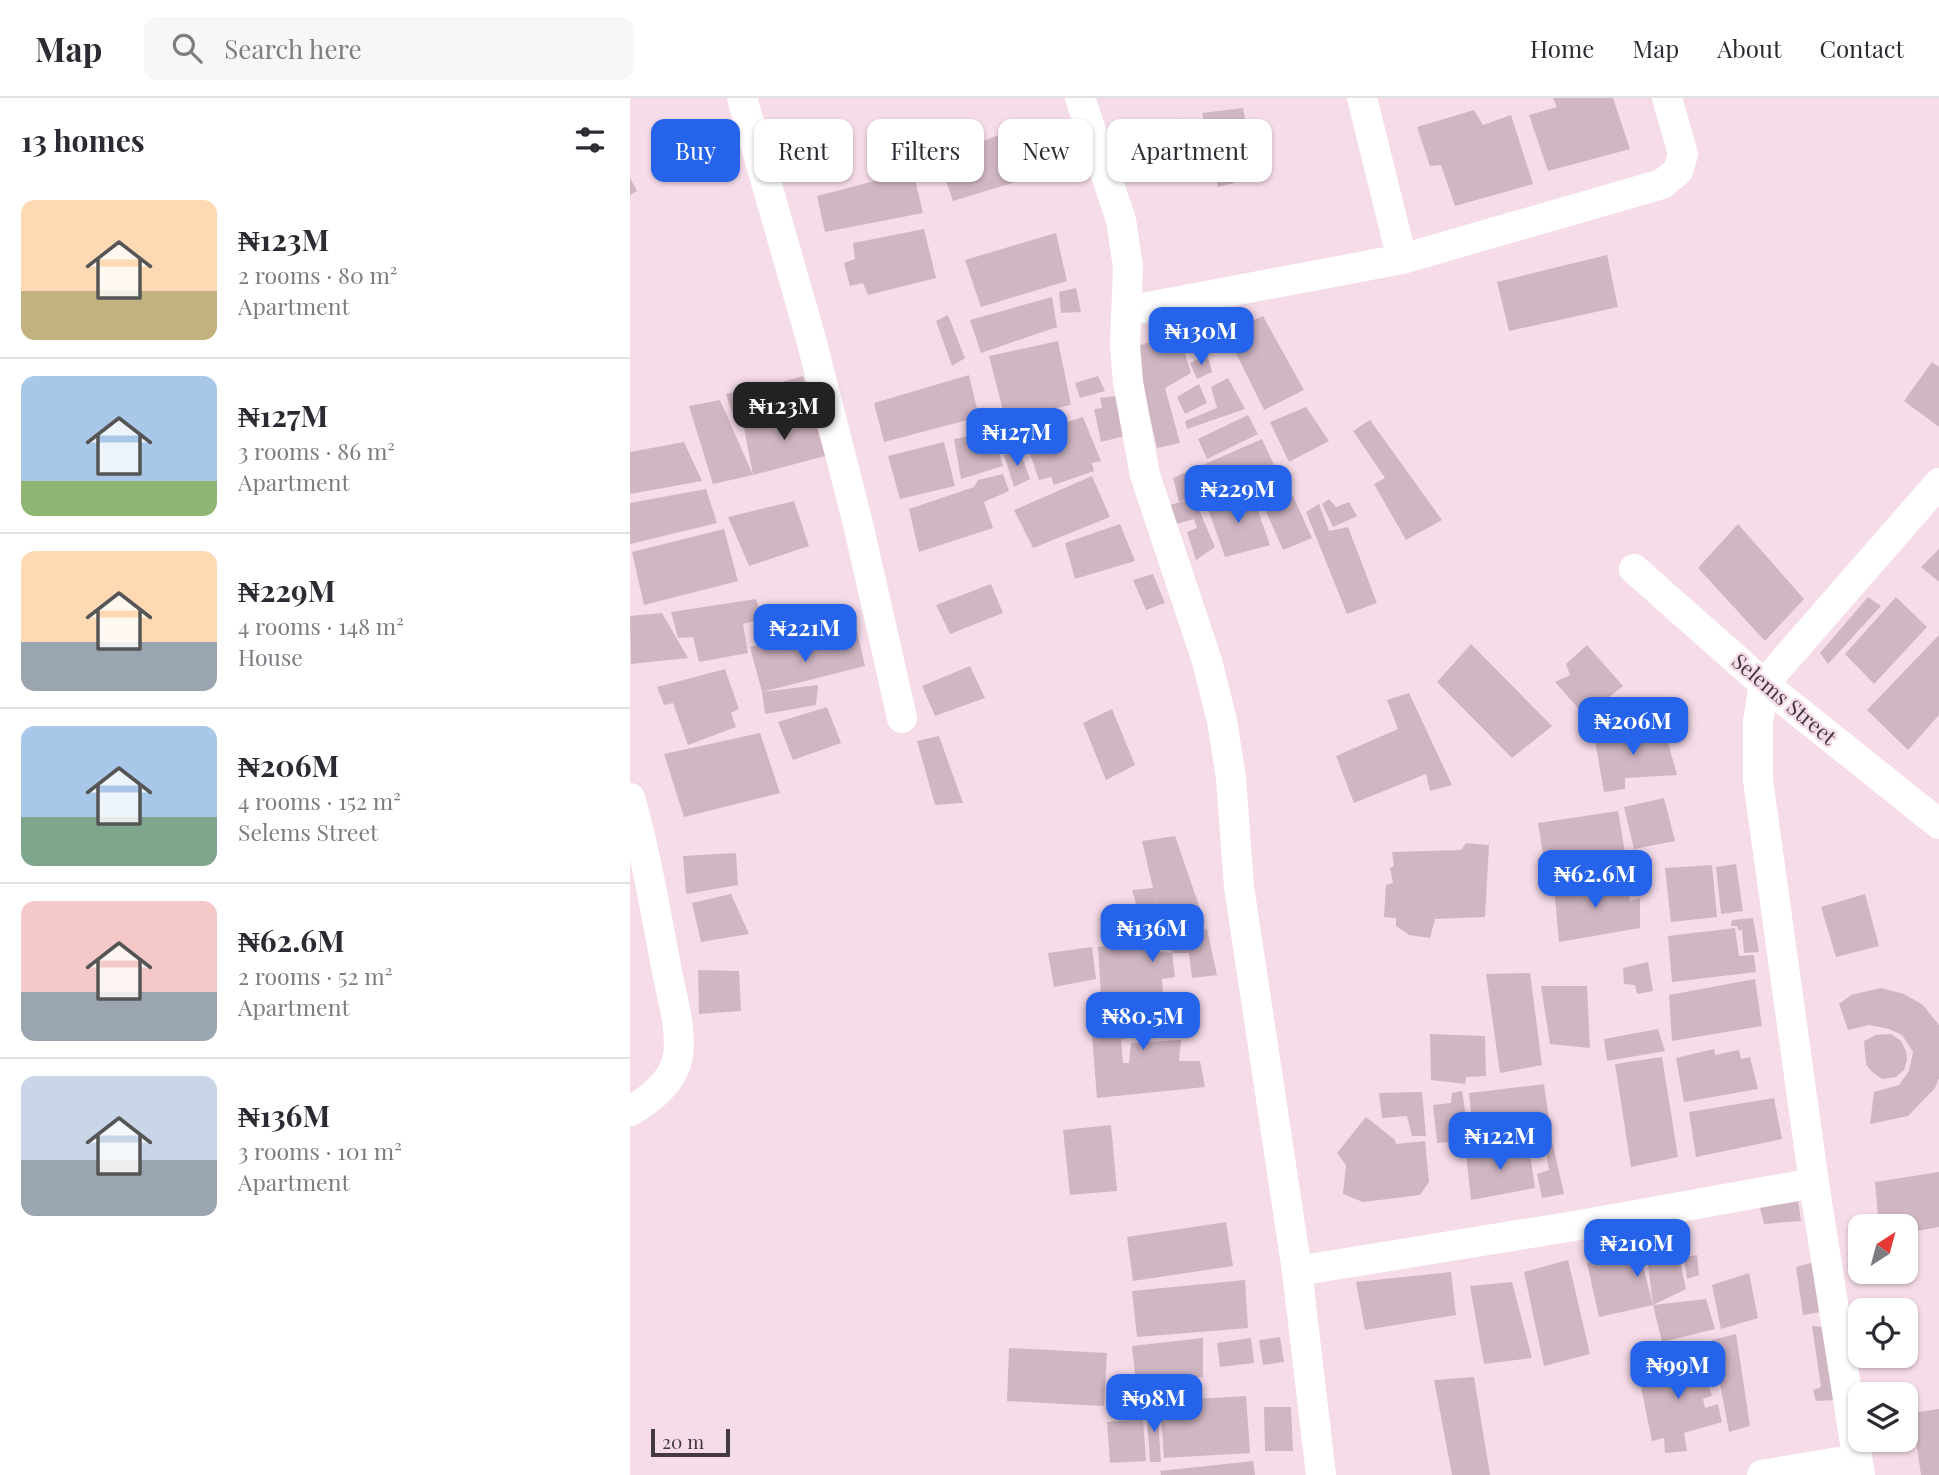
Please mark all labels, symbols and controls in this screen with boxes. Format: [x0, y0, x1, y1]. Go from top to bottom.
search box [144, 17, 634, 80]
text: Map [35, 26, 102, 70]
icon: search [168, 29, 206, 67]
text: Search here [224, 31, 362, 66]
text: Home [1530, 32, 1594, 64]
text: Map [1632, 32, 1679, 64]
text: About [1717, 32, 1781, 64]
text: Contact [1819, 32, 1904, 64]
chip: Buy [651, 119, 740, 182]
chip: Rent [754, 119, 853, 182]
chip: Filters [867, 119, 984, 182]
chip: New [998, 119, 1093, 182]
chip: Apartment [1107, 119, 1272, 182]
text: 13 homes [21, 120, 145, 160]
icon: filters [571, 121, 609, 159]
text: ₦123M [238, 219, 329, 259]
icon: home [77, 228, 161, 312]
text: 2 rooms · 80 m² [238, 259, 398, 290]
text: Apartment [238, 290, 350, 321]
pin: ₦130M [1152, 308, 1250, 367]
text: ₦130M [1165, 314, 1237, 345]
pin: ₦123M [735, 382, 833, 442]
text: ₦123M [749, 389, 819, 420]
text: ₦127M [238, 395, 328, 435]
icon: home [77, 404, 161, 488]
pin: ₦127M [968, 408, 1066, 468]
text: ₦127M [982, 415, 1052, 446]
text: 3 rooms · 86 m² [238, 435, 395, 466]
text: Apartment [238, 466, 350, 497]
pin: ₦229M [1189, 466, 1287, 525]
text: ₦229M [1201, 472, 1275, 503]
text: ₦229M [238, 570, 335, 610]
icon: home [77, 579, 161, 663]
pin: ₦221M [756, 604, 854, 664]
text: 4 rooms · 148 m² [238, 610, 404, 641]
text: ₦221M [770, 611, 840, 642]
text: House [238, 641, 303, 672]
street label: Selems Street [1727, 646, 1843, 750]
pin: ₦206M [1584, 698, 1682, 757]
text: ₦206M [1594, 704, 1672, 735]
text: ₦206M [238, 745, 339, 785]
icon: home [77, 754, 161, 838]
text: 4 rooms · 152 m² [238, 785, 401, 816]
text: Selems Street [238, 816, 378, 847]
pin: ₦62.6M [1538, 850, 1652, 910]
text: ₦62.6M [1554, 857, 1636, 888]
pin: ₦136M [1103, 904, 1201, 964]
text: ₦136M [1117, 911, 1187, 942]
text: ₦62.6M [238, 920, 345, 960]
icon: home [77, 929, 161, 1013]
text: 2 rooms · 52 m² [238, 960, 392, 991]
text: Apartment [238, 991, 350, 1022]
pin: ₦80.5M [1086, 992, 1200, 1052]
text: ₦80.5M [1102, 999, 1184, 1030]
text: ₦136M [238, 1095, 330, 1135]
icon: home [77, 1104, 161, 1188]
pin: ₦122M [1451, 1112, 1549, 1172]
text: ₦122M [1465, 1119, 1535, 1150]
text: 3 rooms · 101 m² [238, 1135, 402, 1166]
text: Apartment [238, 1166, 350, 1197]
north arrow [1848, 1214, 1918, 1284]
map controls [1848, 1214, 1918, 1452]
pin: ₦210M [1588, 1220, 1686, 1279]
text: ₦210M [1600, 1226, 1674, 1257]
button: locate [1848, 1298, 1918, 1368]
pin: ₦99M [1637, 1342, 1719, 1401]
text: ₦99M [1646, 1348, 1710, 1379]
pin: ₦98M [1113, 1374, 1195, 1434]
text: ₦98M [1122, 1381, 1186, 1412]
button: layers [1848, 1382, 1918, 1452]
scale bar [651, 1426, 730, 1458]
text: 20 m [662, 1428, 704, 1454]

